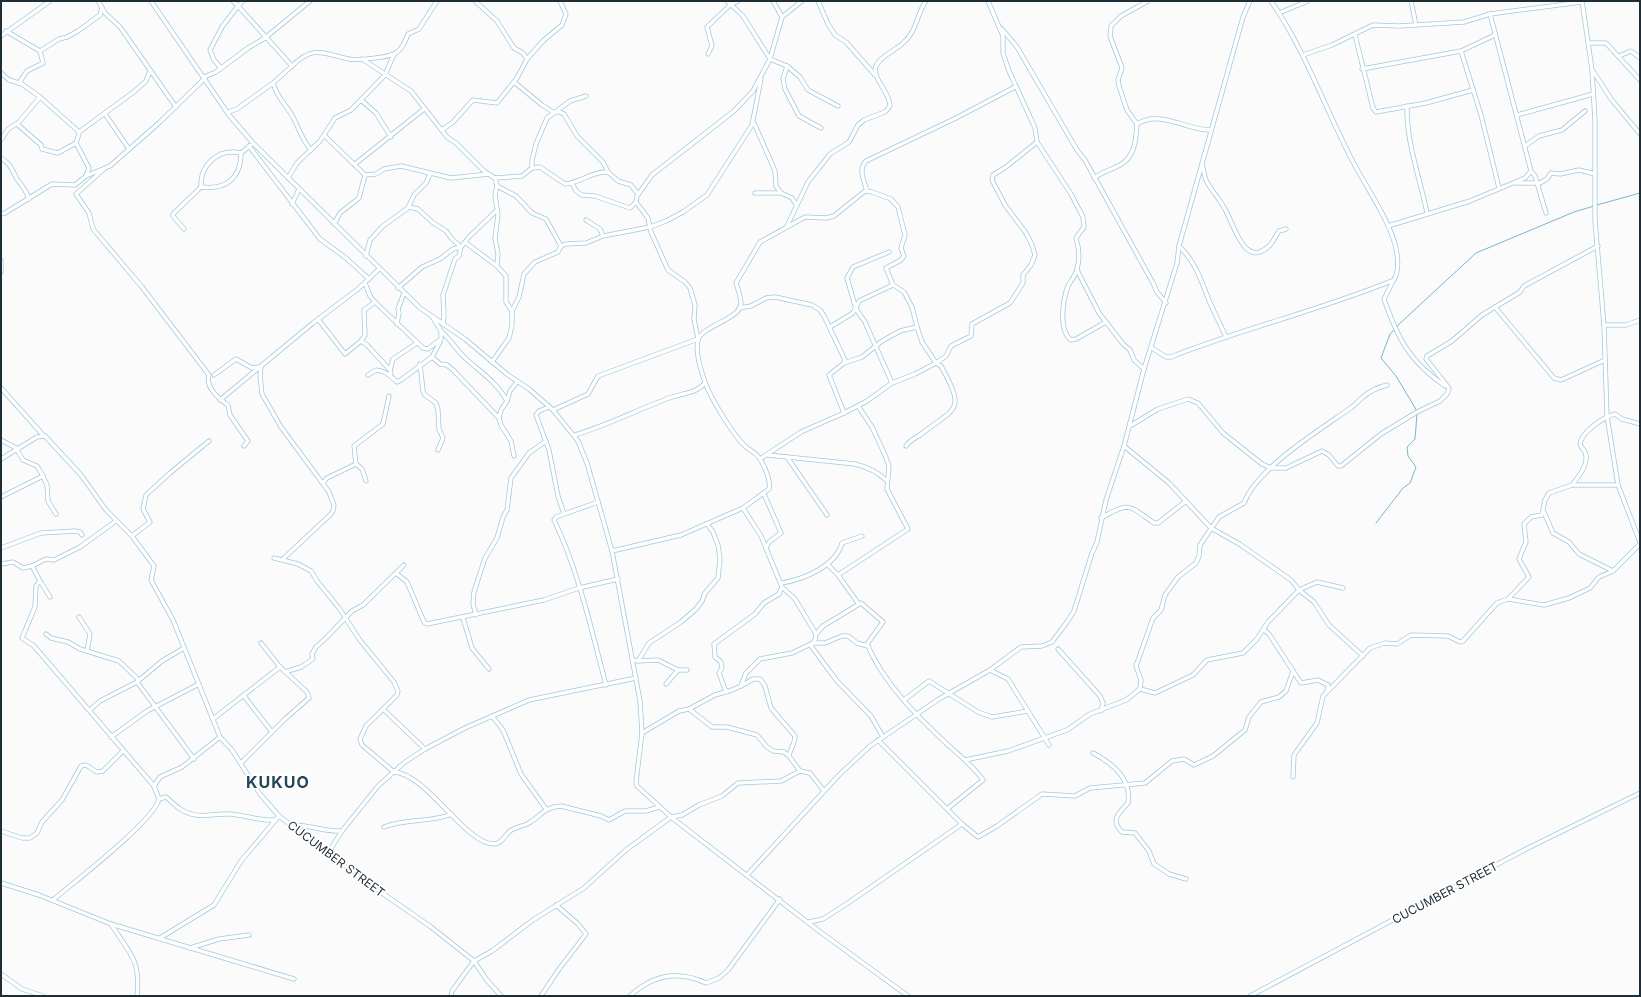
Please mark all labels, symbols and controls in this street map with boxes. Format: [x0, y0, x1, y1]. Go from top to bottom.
district label: KUKUO [246, 772, 310, 792]
street label: CUCUMBER STREET [285, 817, 388, 900]
street label: CUCUMBER STREET [1389, 858, 1500, 927]

